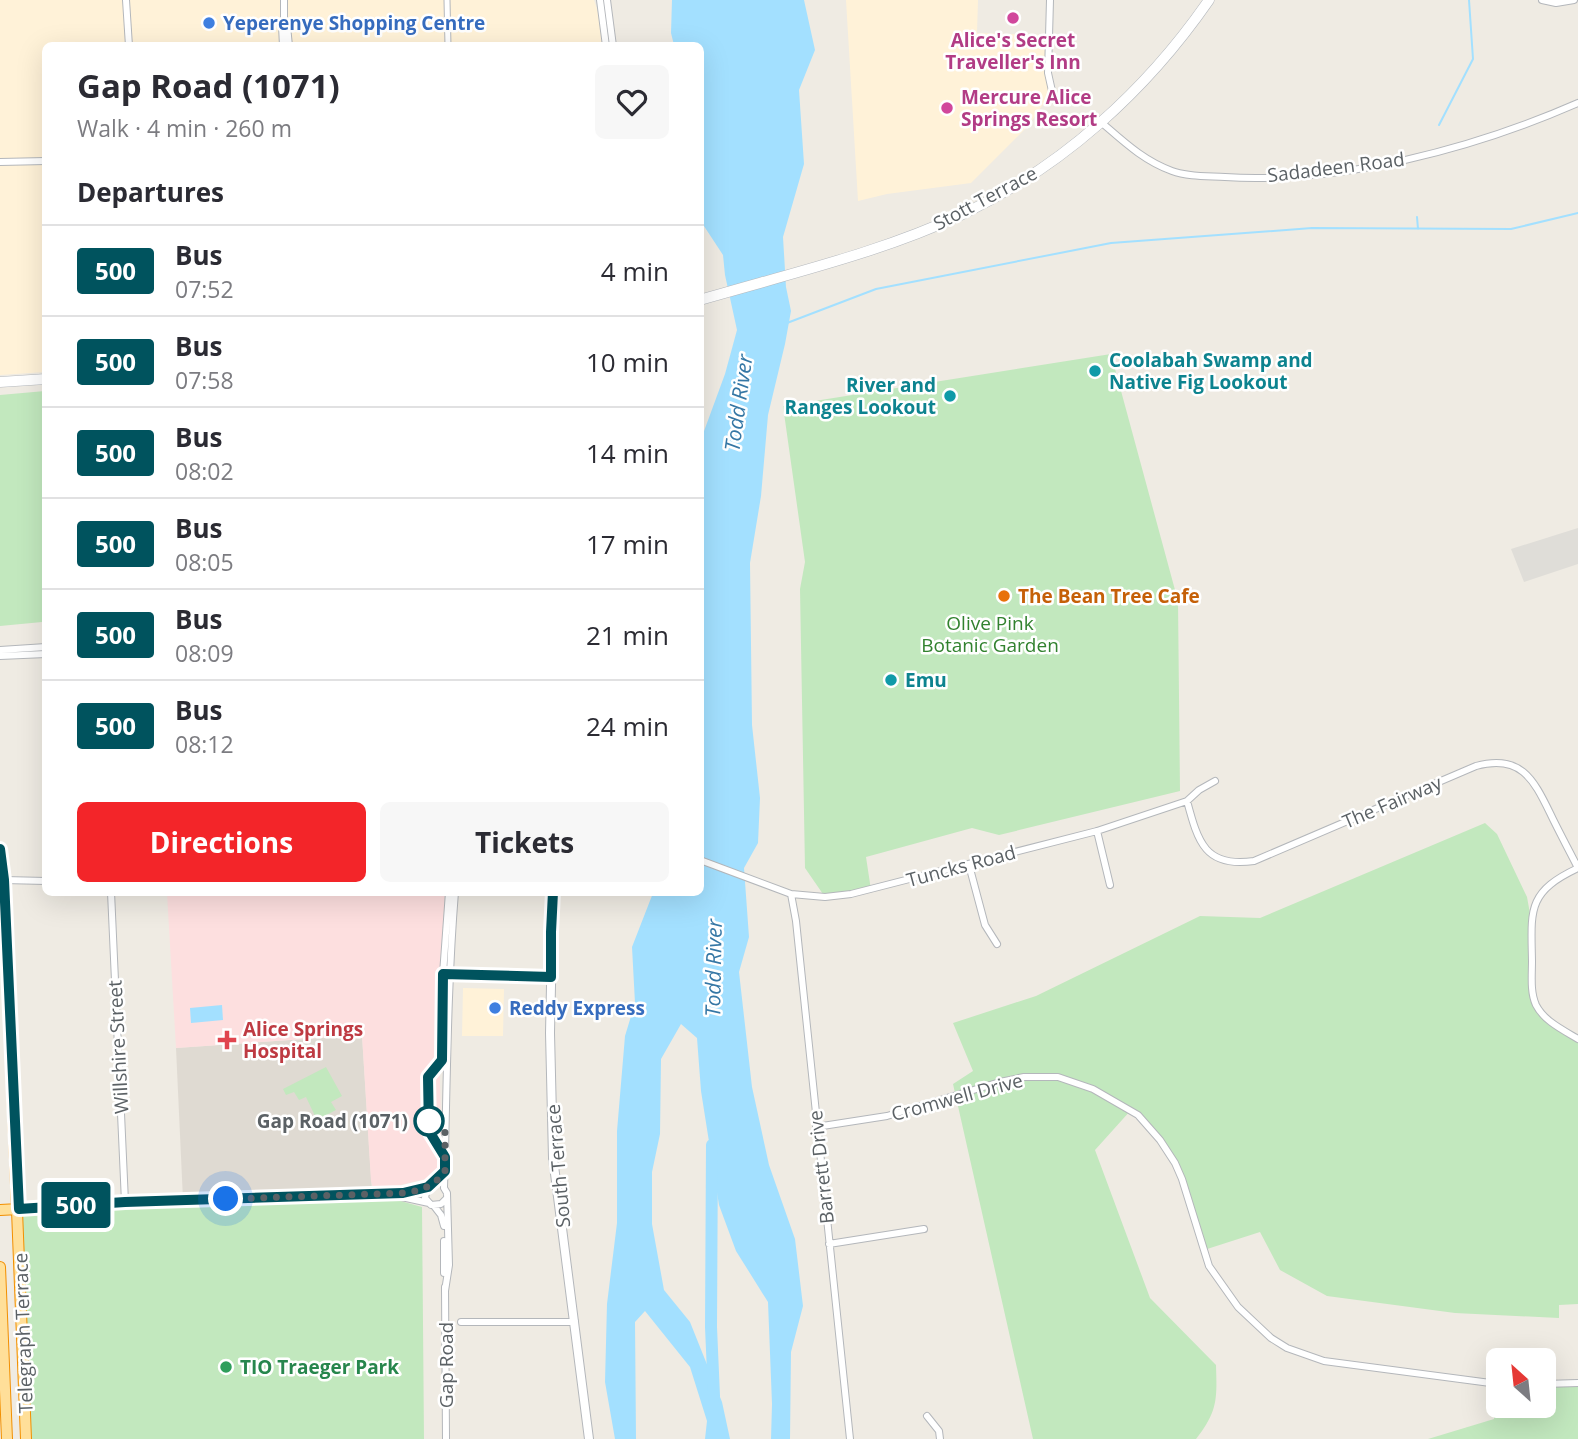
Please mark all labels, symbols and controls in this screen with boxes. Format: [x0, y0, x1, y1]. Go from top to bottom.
place label: Yeperenye Shopping Centre [223, 10, 485, 36]
marker: Alice's Secret Traveller's Inn [1005, 10, 1021, 26]
marker: Yeperenye Shopping Centre [201, 15, 217, 31]
place label: Alice's Secret Traveller's Inn [945, 27, 1081, 75]
text: Gap Road (1071) [77, 63, 340, 108]
button: heart [595, 65, 669, 139]
place label: Mercure Alice Springs Resort [961, 84, 1097, 132]
marker: Mercure Alice Springs Resort [939, 100, 955, 116]
text: Walk · 4 min · 260 m [77, 112, 292, 144]
street label: Sadadeen Road [1266, 146, 1406, 188]
street label: Stott Terrace [929, 160, 1041, 236]
text: Departures [77, 174, 224, 210]
text: Bus [175, 237, 222, 273]
text: 4 min [601, 253, 669, 289]
text: 500 [95, 254, 136, 287]
text: 07:52 [175, 273, 234, 305]
text: Bus [175, 328, 222, 364]
text: 10 min [586, 344, 669, 380]
text: 500 [95, 345, 136, 378]
place label: Coolabah Swamp and Native Fig Lookout [1109, 347, 1313, 395]
water label: Todd River [717, 352, 759, 453]
marker: Coolabah Swamp and Native Fig Lookout [1087, 363, 1103, 379]
text: 07:58 [175, 364, 234, 396]
place label: River and Ranges Lookout [785, 372, 936, 420]
marker: River and Ranges Lookout [942, 388, 958, 404]
text: Bus [175, 419, 222, 455]
text: 14 min [586, 435, 669, 471]
text: 500 [95, 436, 136, 469]
text: 08:02 [175, 455, 234, 487]
text: Bus [175, 510, 222, 546]
text: 17 min [586, 526, 669, 562]
text: 500 [95, 527, 136, 560]
text: 08:05 [175, 546, 234, 578]
place label: The Bean Tree Cafe [1018, 583, 1200, 609]
marker: The Bean Tree Cafe [996, 588, 1012, 604]
text: Bus [175, 601, 222, 637]
park label: Olive Pink Botanic Garden [921, 610, 1059, 658]
text: 21 min [586, 617, 669, 653]
text: 500 [95, 618, 136, 651]
text: 08:09 [175, 637, 234, 669]
place label: Emu [905, 667, 947, 693]
marker: Emu [883, 672, 899, 688]
text: Bus [175, 692, 222, 728]
text: 24 min [586, 708, 669, 744]
text: 500 [95, 709, 136, 742]
text: 08:12 [175, 728, 234, 760]
street label: The Fairway [1338, 769, 1446, 835]
button: Directions [77, 802, 366, 882]
button: Tickets [380, 802, 669, 882]
street label: Tuncks Road [903, 839, 1019, 893]
water label: Todd River [698, 918, 728, 1017]
street label: Willshire Street [102, 979, 134, 1115]
place label: Reddy Express [509, 995, 645, 1021]
marker: Reddy Express [487, 1000, 503, 1016]
place label: Alice Springs Hospital [243, 1016, 363, 1064]
marker: Alice Springs Hospital [217, 1030, 237, 1050]
street label: Cromwell Drive [888, 1067, 1026, 1127]
street label: South Terrace [540, 1103, 576, 1229]
marker: Gap Road (1071) [414, 1106, 444, 1136]
place label: Gap Road (1071) [257, 1108, 408, 1134]
street label: Barrett Drive [802, 1109, 840, 1225]
your location [208, 1181, 243, 1216]
line badge: 500 [36, 1182, 116, 1228]
text: 500 [55, 1188, 97, 1221]
street label: Telegraph Terrace [7, 1252, 39, 1414]
street label: Gap Road [433, 1322, 459, 1408]
north arrow [1486, 1348, 1556, 1418]
map controls [1486, 1348, 1556, 1418]
place label: TIO Traeger Park [240, 1354, 399, 1380]
marker: TIO Traeger Park [218, 1359, 234, 1375]

